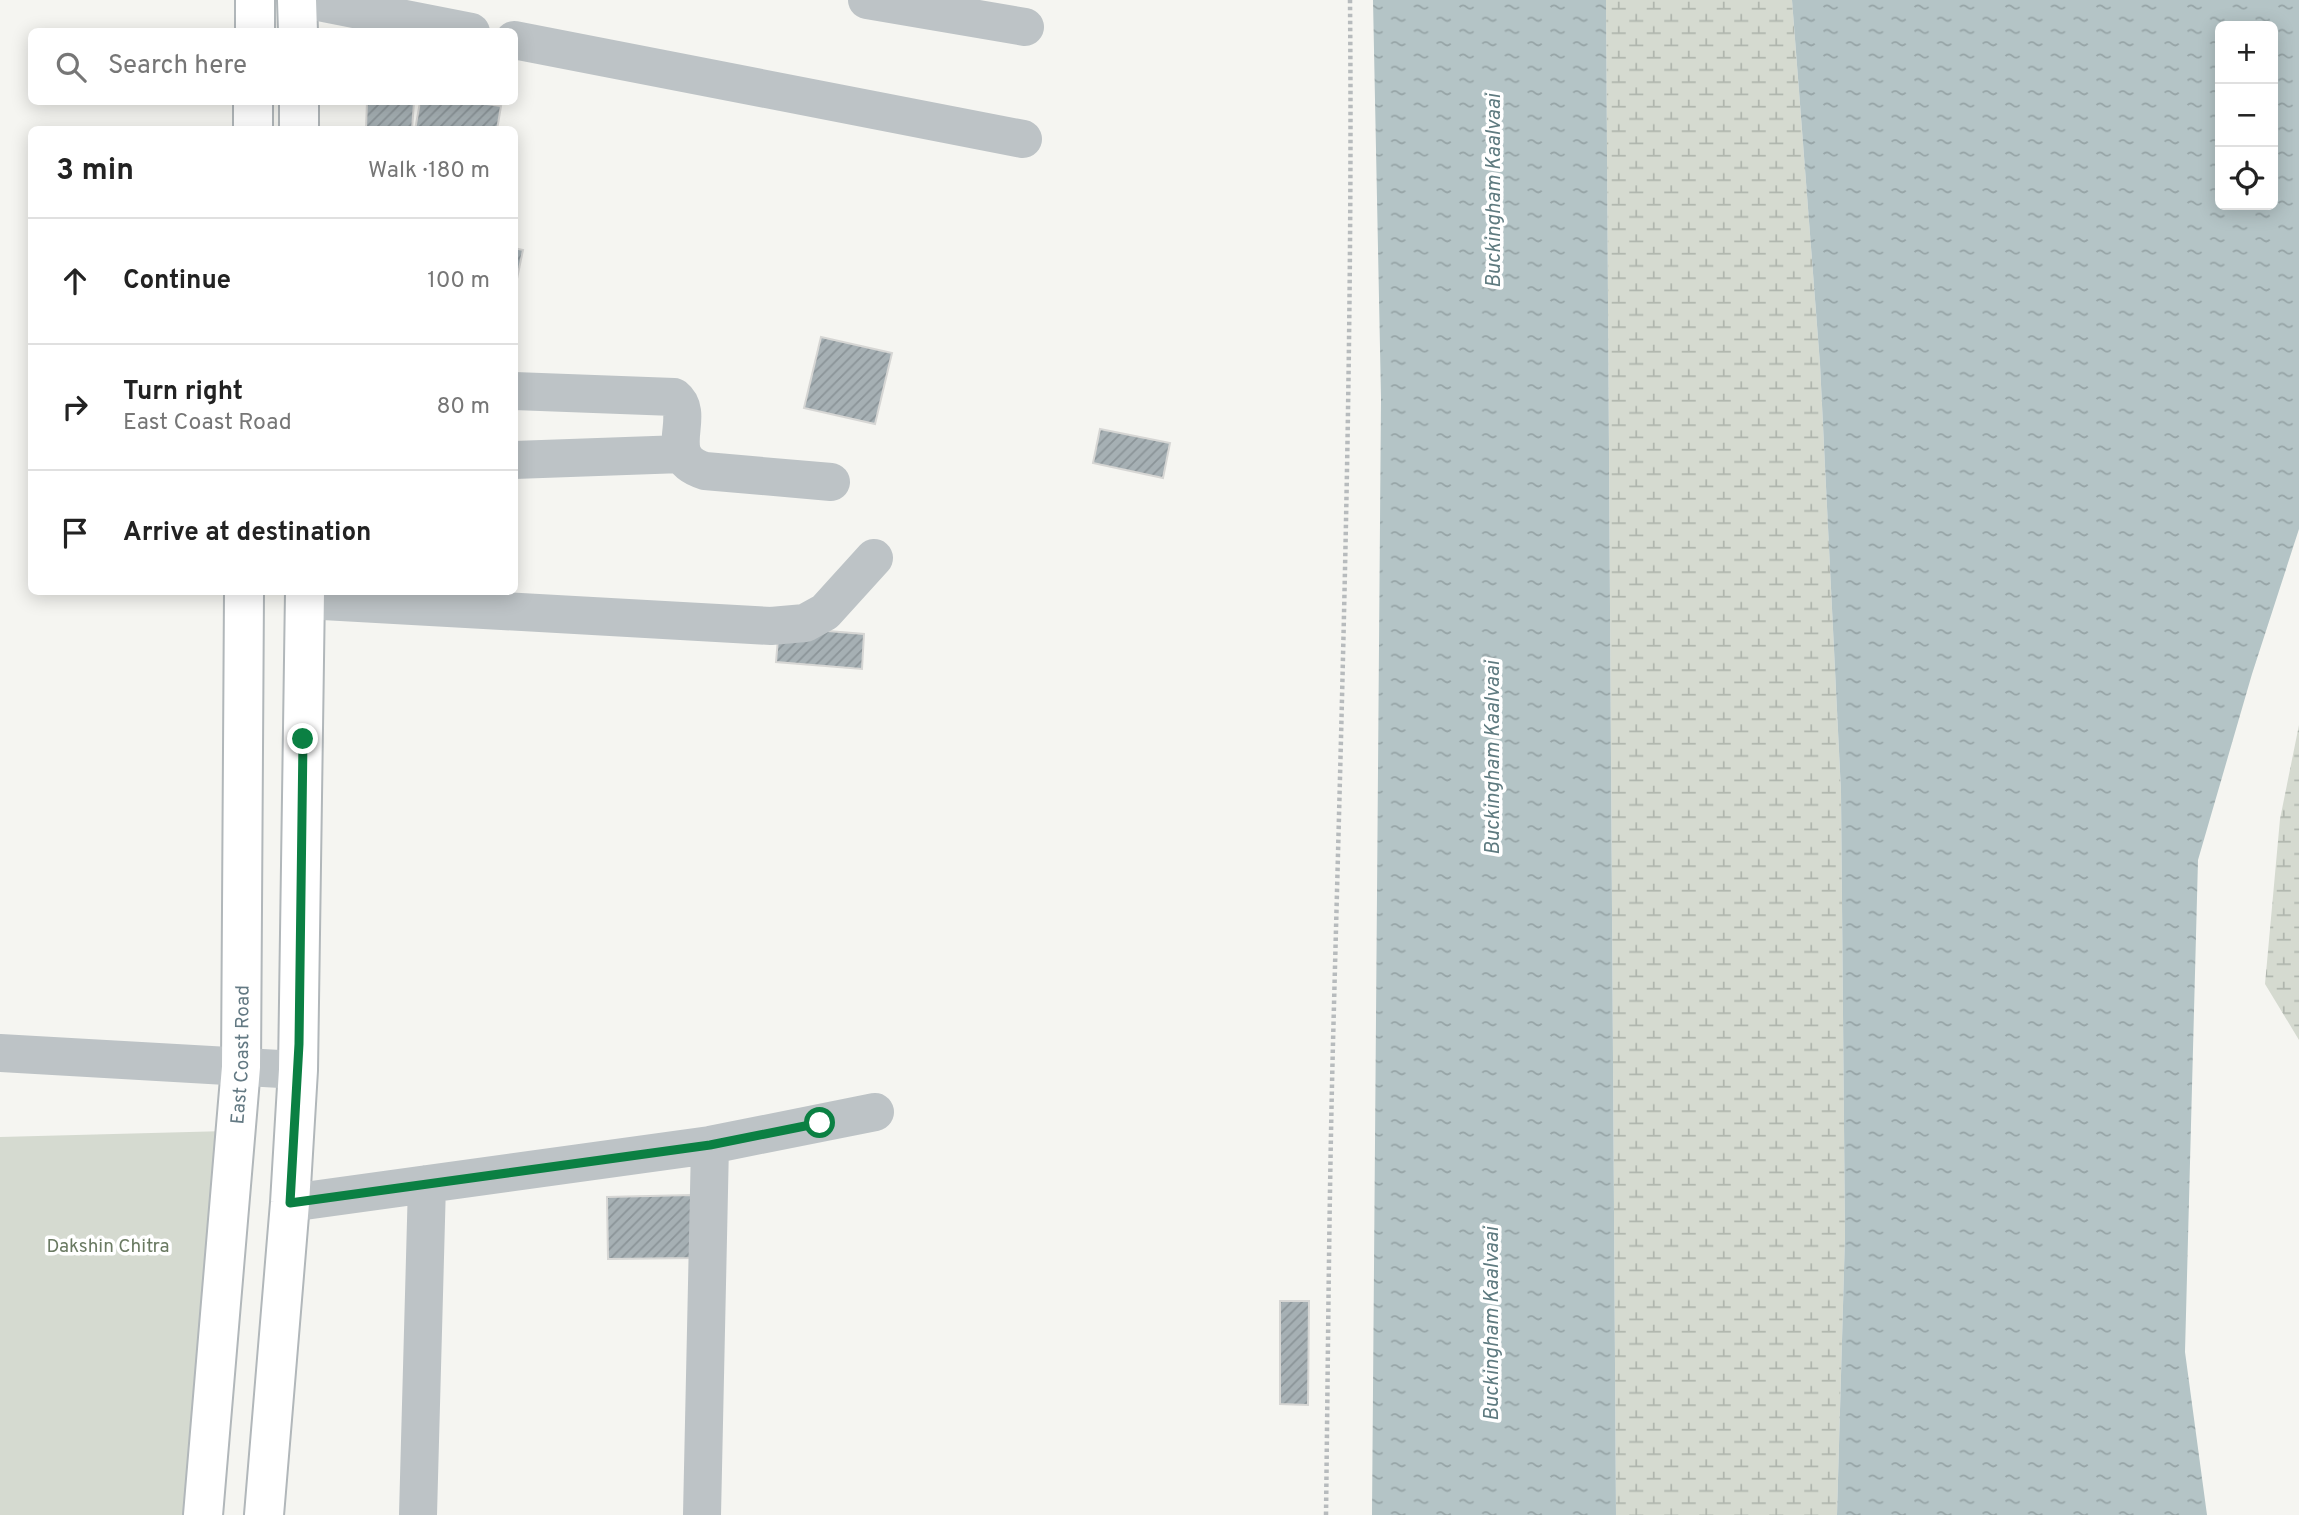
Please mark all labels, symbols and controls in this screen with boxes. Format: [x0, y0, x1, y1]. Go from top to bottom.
map controls [2215, 21, 2278, 210]
button: + [2215, 21, 2278, 84]
search box [28, 28, 518, 105]
icon: search [52, 48, 90, 86]
text: Search here [108, 50, 247, 83]
button: − [2215, 84, 2278, 147]
water label: Buckingham Kaalvaai [1481, 92, 1508, 288]
button: locate [2215, 147, 2278, 210]
text: 3 min [56, 153, 134, 190]
text: Walk · 180 m [368, 157, 490, 186]
icon: ahead [56, 262, 94, 300]
text: Continue [123, 265, 231, 298]
text: 100 m [427, 267, 490, 296]
text: Turn right [123, 376, 243, 409]
icon: right [56, 388, 94, 426]
text: 80 m [437, 393, 490, 422]
text: East Coast Road [123, 409, 292, 438]
icon: arrive [56, 514, 94, 552]
text: Arrive at destination [123, 517, 371, 550]
water label: Buckingham Kaalvaai [1480, 659, 1507, 855]
route end [287, 723, 318, 754]
street label: East Coast Road [226, 985, 256, 1125]
route start [804, 1107, 835, 1138]
water label: Buckingham Kaalvaai [1479, 1225, 1506, 1421]
park label: Dakshin Chitra [46, 1235, 170, 1259]

